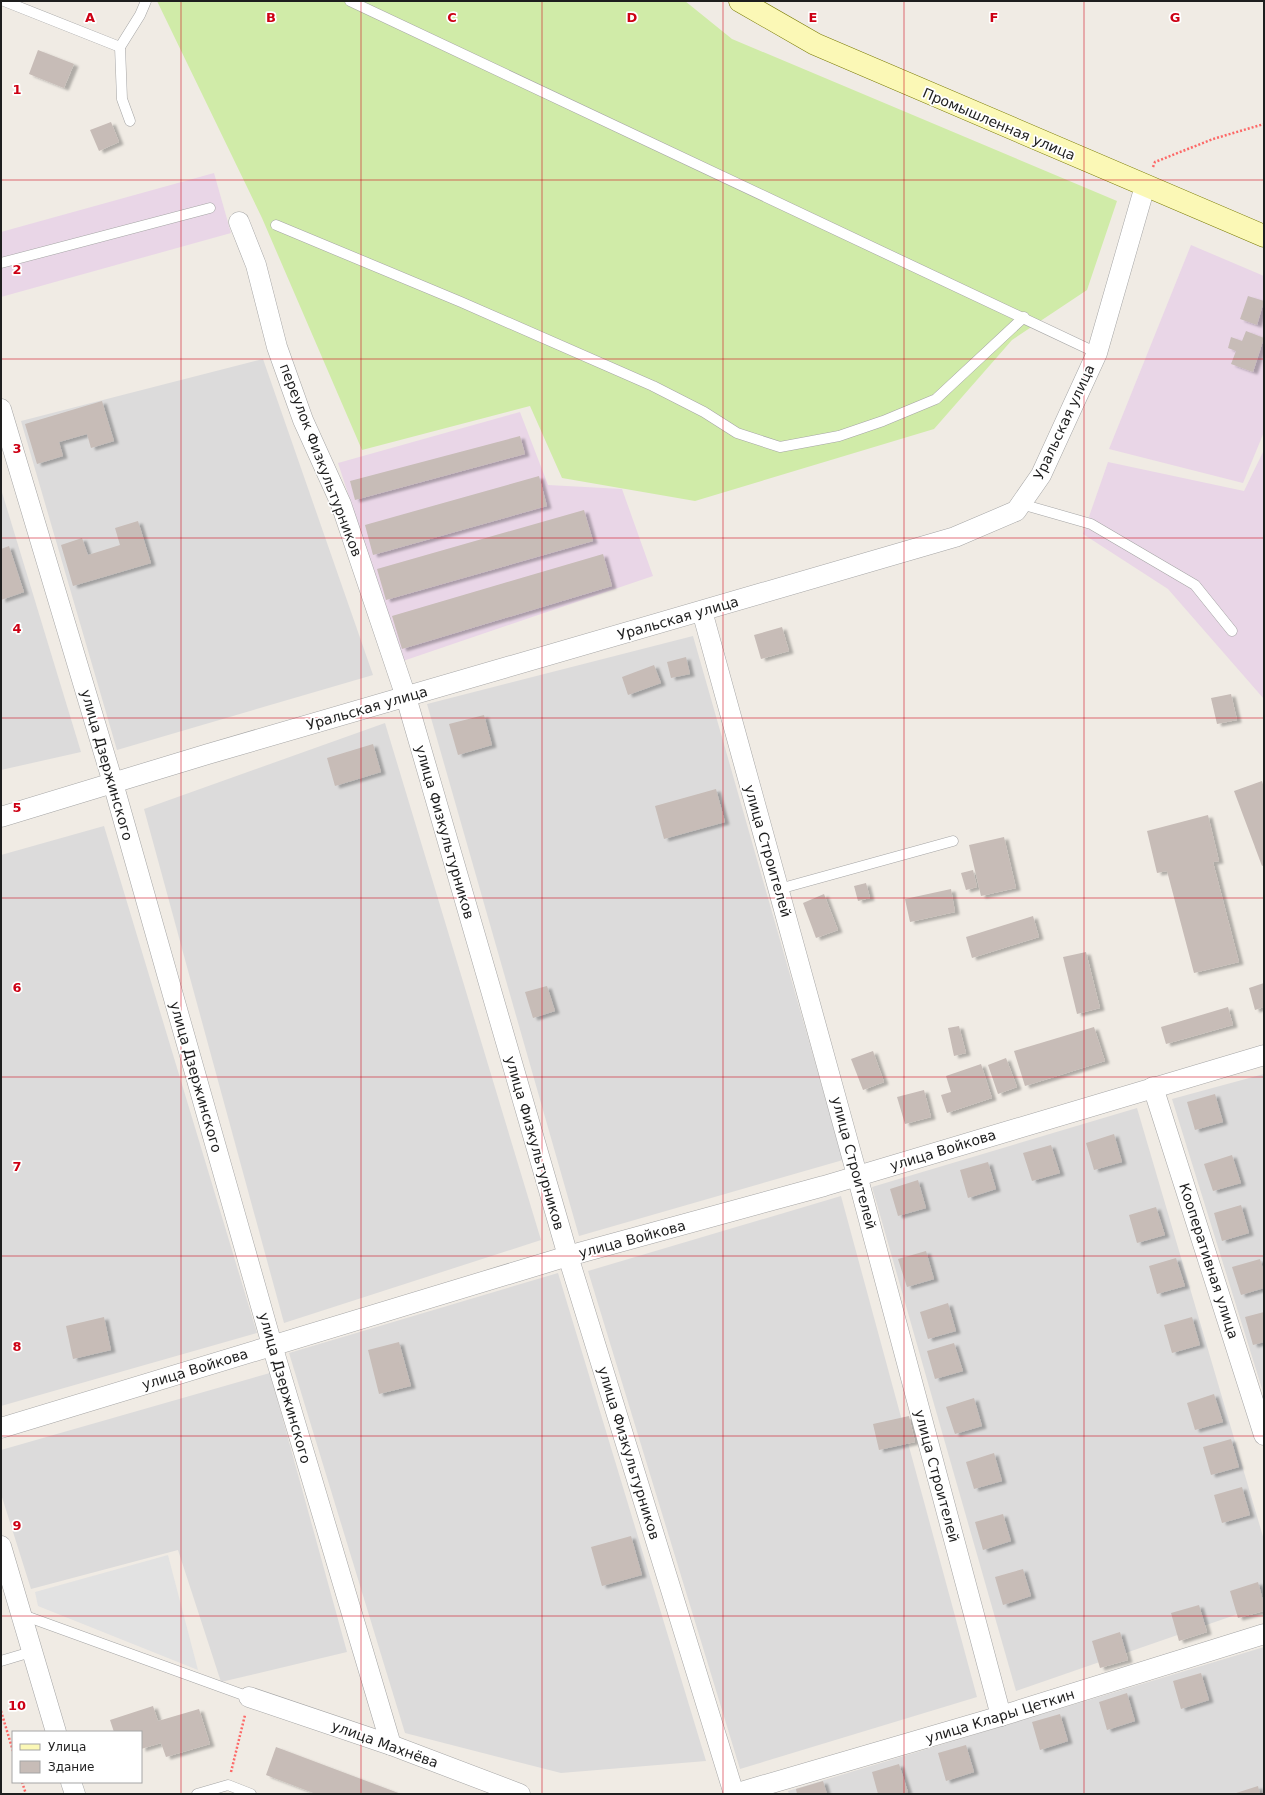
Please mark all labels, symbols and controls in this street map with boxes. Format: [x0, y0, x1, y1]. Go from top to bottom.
text: A [85, 10, 95, 25]
text: B [266, 10, 276, 25]
text: C [447, 10, 457, 25]
text: D [627, 10, 638, 25]
text: E [809, 10, 817, 25]
text: F [990, 10, 998, 25]
text: G [1170, 10, 1180, 25]
text: 1 [12, 82, 22, 97]
street label: Промышленная улица [920, 85, 1078, 163]
text: 2 [12, 262, 22, 277]
street label: переулок Физкультурников [277, 361, 365, 559]
street label: Уральская улица [1030, 362, 1098, 482]
text: 3 [12, 441, 22, 456]
street label: Уральская улица [616, 593, 740, 643]
text: 4 [12, 621, 22, 636]
street label: Уральская улица [305, 683, 429, 733]
street label: улица Дзержинского [78, 688, 136, 842]
street label: улица Физкультурников [412, 743, 478, 921]
street label: улица Строителей [741, 783, 795, 919]
text: 5 [12, 800, 22, 815]
text: 6 [12, 980, 22, 995]
street label: улица Дзержинского [167, 1000, 225, 1154]
street label: улица Физкультурников [502, 1054, 568, 1232]
street label: улица Строителей [829, 1095, 879, 1231]
street label: улица Войкова [888, 1126, 998, 1174]
text: 7 [12, 1159, 22, 1174]
street label: Кооперативная улица [1176, 1181, 1242, 1341]
street label: улица Войкова [577, 1217, 687, 1261]
street label: улица Дзержинского [256, 1311, 314, 1465]
text: 8 [12, 1339, 22, 1354]
street label: улица Войкова [140, 1345, 250, 1393]
street label: улица Физкультурников [595, 1364, 663, 1542]
street label: улица Строителей [912, 1408, 962, 1544]
text: 9 [12, 1518, 22, 1533]
street label: улица Клары Цеткин [924, 1686, 1076, 1746]
text: 10 [8, 1698, 26, 1713]
street label: улица Махнёва [329, 1717, 441, 1771]
legend [12, 1731, 142, 1783]
text: Улица [48, 1740, 86, 1754]
text: Здание [48, 1760, 94, 1774]

